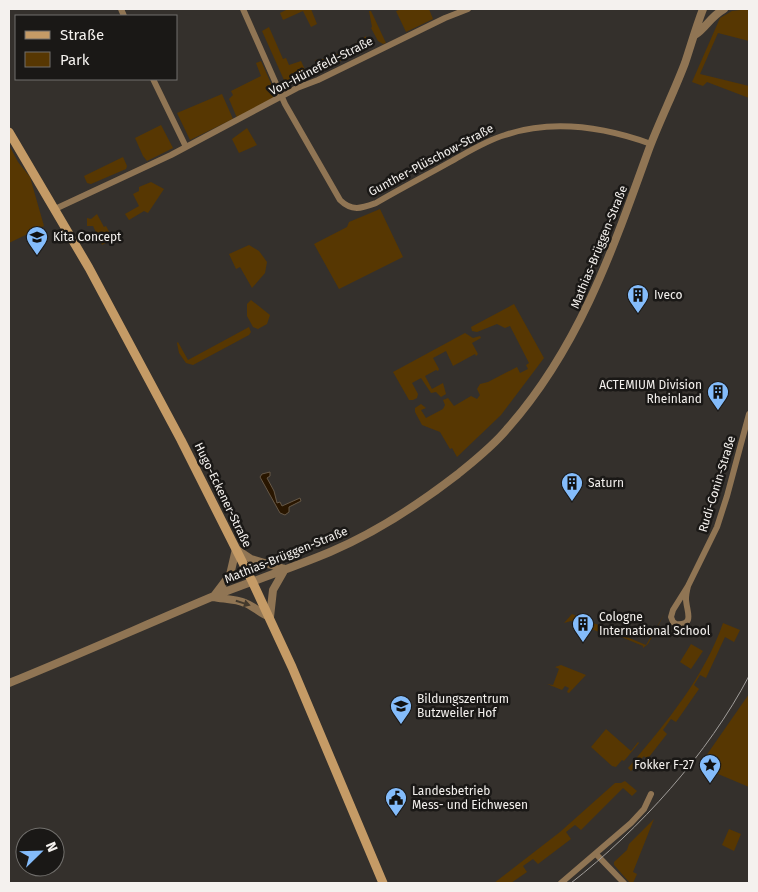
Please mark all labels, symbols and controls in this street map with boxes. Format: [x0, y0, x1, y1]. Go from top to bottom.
legend [15, 15, 178, 80]
text: Straße [60, 26, 104, 44]
street label: Von-Hünefeld-Straße [267, 34, 375, 98]
text: Park [60, 51, 90, 69]
street label: Gunther-Plüschow-Straße [366, 121, 496, 199]
street label: Mathias-Brüggen-Straße [568, 183, 630, 311]
school or university icon: Kita Concept [25, 225, 49, 256]
place label: Kita Concept [53, 230, 122, 244]
building icon: Iveco [626, 283, 650, 314]
place label: Iveco [654, 288, 682, 302]
place label: ACTEMIUM Division Rheinland [599, 378, 702, 406]
building icon: ACTEMIUM Division Rheinland [706, 380, 730, 411]
street label: Rudi-Conin-Straße [696, 434, 738, 534]
street label: Hugo-Eckener-Straße [192, 440, 254, 550]
building icon: Saturn [560, 471, 584, 502]
place label: Saturn [588, 476, 624, 490]
street label: Mathias-Brüggen-Straße [222, 524, 350, 586]
one-way arrow [236, 600, 251, 608]
place label: Cologne International School [599, 610, 711, 638]
building icon: Cologne International School [571, 612, 595, 643]
place label: Bildungszentrum Butzweiler Hof [417, 692, 509, 720]
school or university icon: Bildungszentrum Butzweiler Hof [389, 694, 413, 725]
place icon: Fokker F-27 [698, 753, 722, 784]
place label: Fokker F-27 [634, 758, 694, 772]
place label: Landesbetrieb Mess- und Eichwesen [412, 784, 528, 812]
public building icon: Landesbetrieb Mess- und Eichwesen [384, 786, 408, 817]
north arrow [15, 827, 65, 877]
text: N [42, 840, 61, 855]

